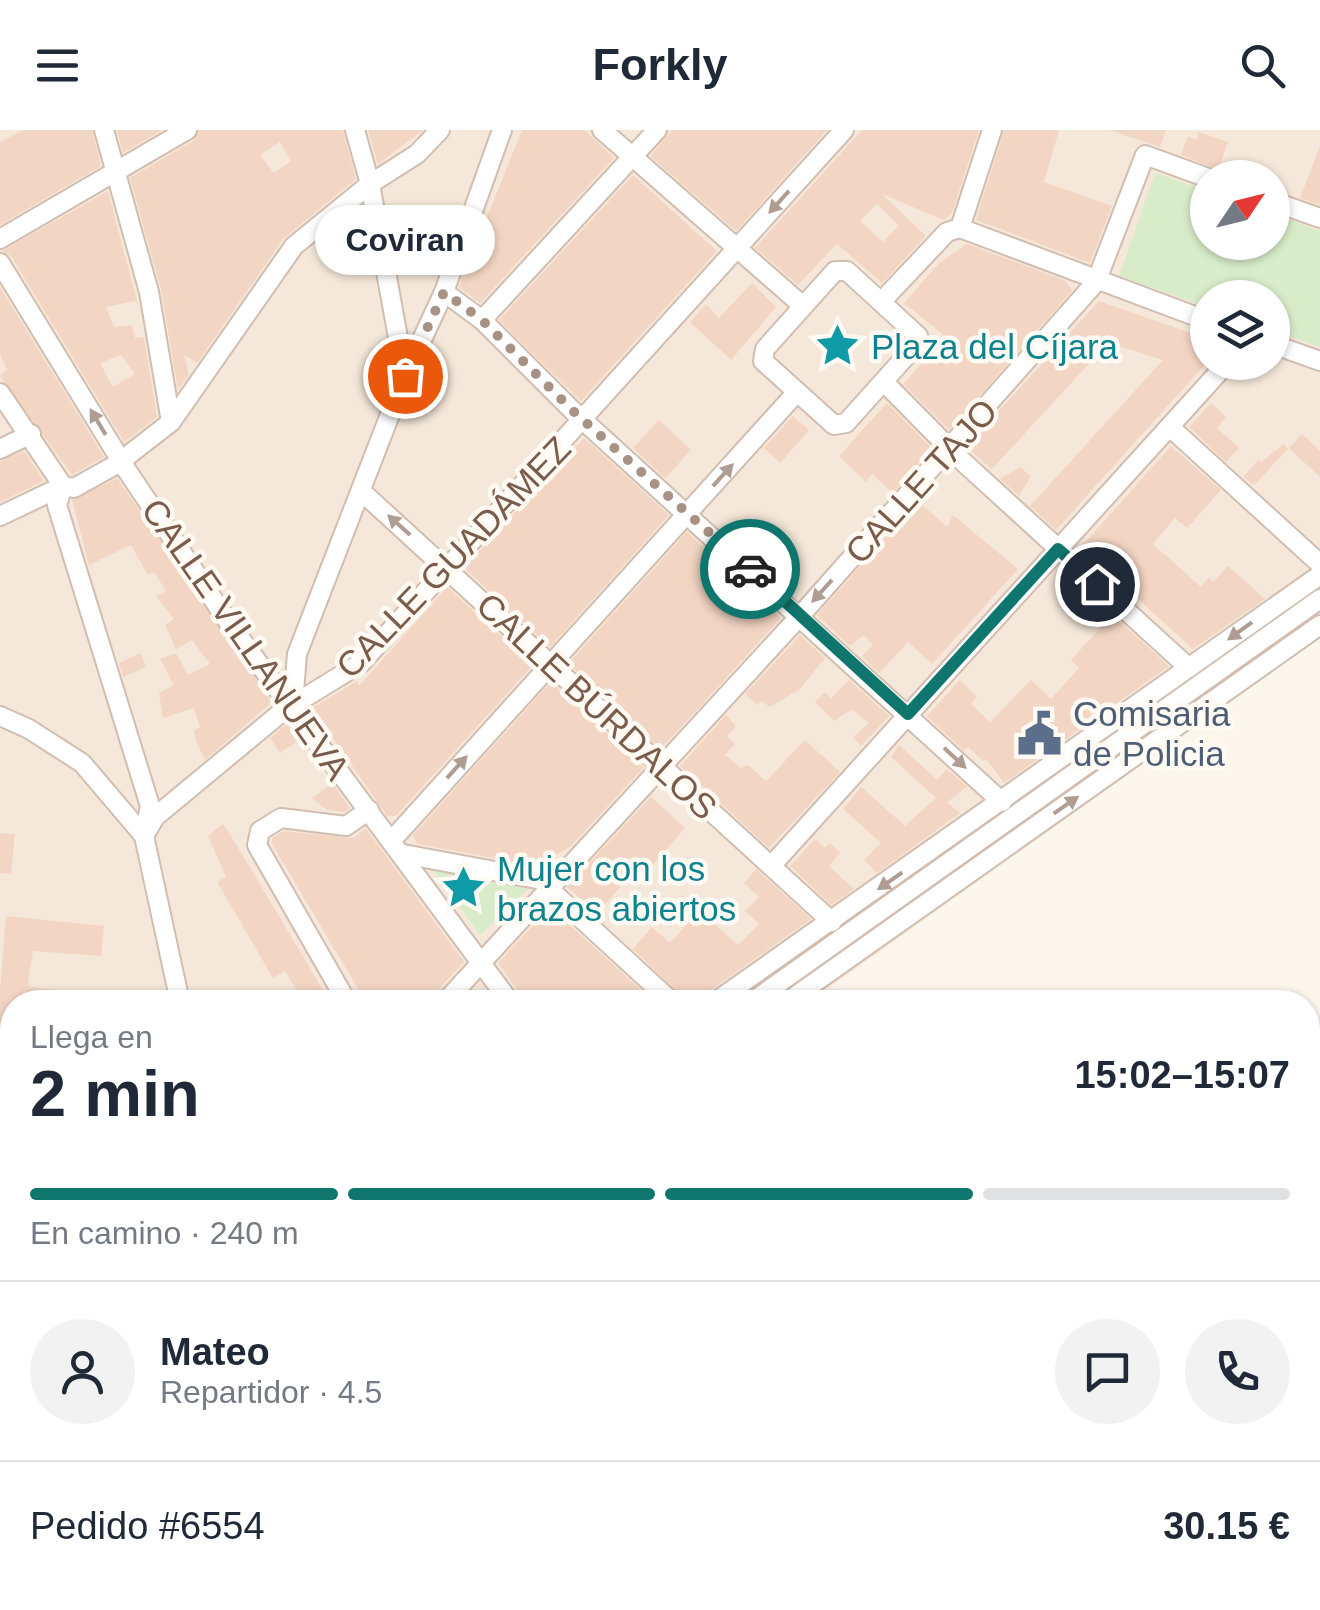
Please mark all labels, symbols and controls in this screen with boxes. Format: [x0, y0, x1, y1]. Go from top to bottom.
icon: menu [30, 38, 85, 93]
icon: search [1235, 38, 1290, 93]
text: Forkly [592, 39, 728, 90]
north arrow [1190, 160, 1290, 260]
map controls [1190, 160, 1290, 380]
one-way arrow [768, 190, 791, 214]
callout: Coviran [315, 206, 495, 276]
text: Coviran [345, 222, 465, 258]
button: layers [1190, 280, 1290, 380]
place icon: Plaza del Cíjara [814, 322, 862, 370]
place label: Plaza del Cíjara [871, 327, 1119, 366]
pin [363, 334, 448, 419]
icon: bag [378, 349, 433, 404]
street label: CALLE TAJO [837, 391, 1005, 571]
one-way arrow [90, 408, 108, 436]
street label: CALLE GUADÁMEZ [328, 429, 578, 685]
one-way arrow [712, 463, 734, 488]
street label: CALLE VILLANUEVA [134, 491, 358, 788]
one-way arrow [387, 514, 411, 537]
courier [700, 519, 800, 619]
icon: car [723, 542, 778, 597]
pin [1055, 542, 1140, 627]
icon: home [1070, 557, 1125, 612]
one-way arrow [812, 578, 834, 603]
street label: CALLE BÚRDALOS [469, 585, 725, 827]
one-way arrow [1227, 621, 1253, 640]
place label: Comisaria de Policia [1073, 694, 1231, 773]
public building icon: Comisaria de Policia [1016, 709, 1064, 757]
one-way arrow [943, 746, 967, 769]
one-way arrow [445, 755, 467, 780]
one-way arrow [1053, 796, 1080, 815]
place label: Mujer con los brazos abiertos [497, 849, 736, 928]
place icon: Mujer con los brazos abiertos [440, 864, 488, 912]
one-way arrow [877, 871, 904, 890]
text: Llega en [30, 1019, 153, 1055]
text: 15:02–15:07 [1074, 1054, 1290, 1096]
text: 2 min [30, 1057, 200, 1130]
text: En camino · 240 m [30, 1215, 299, 1251]
button: person [30, 1319, 135, 1424]
button: chat [1055, 1319, 1160, 1424]
button: phone [1185, 1319, 1290, 1424]
text: Mateo [160, 1331, 270, 1373]
text: Repartidor · 4.5 [160, 1374, 382, 1410]
text: Pedido #6554 [30, 1505, 265, 1547]
text: 30.15 € [1163, 1505, 1290, 1547]

